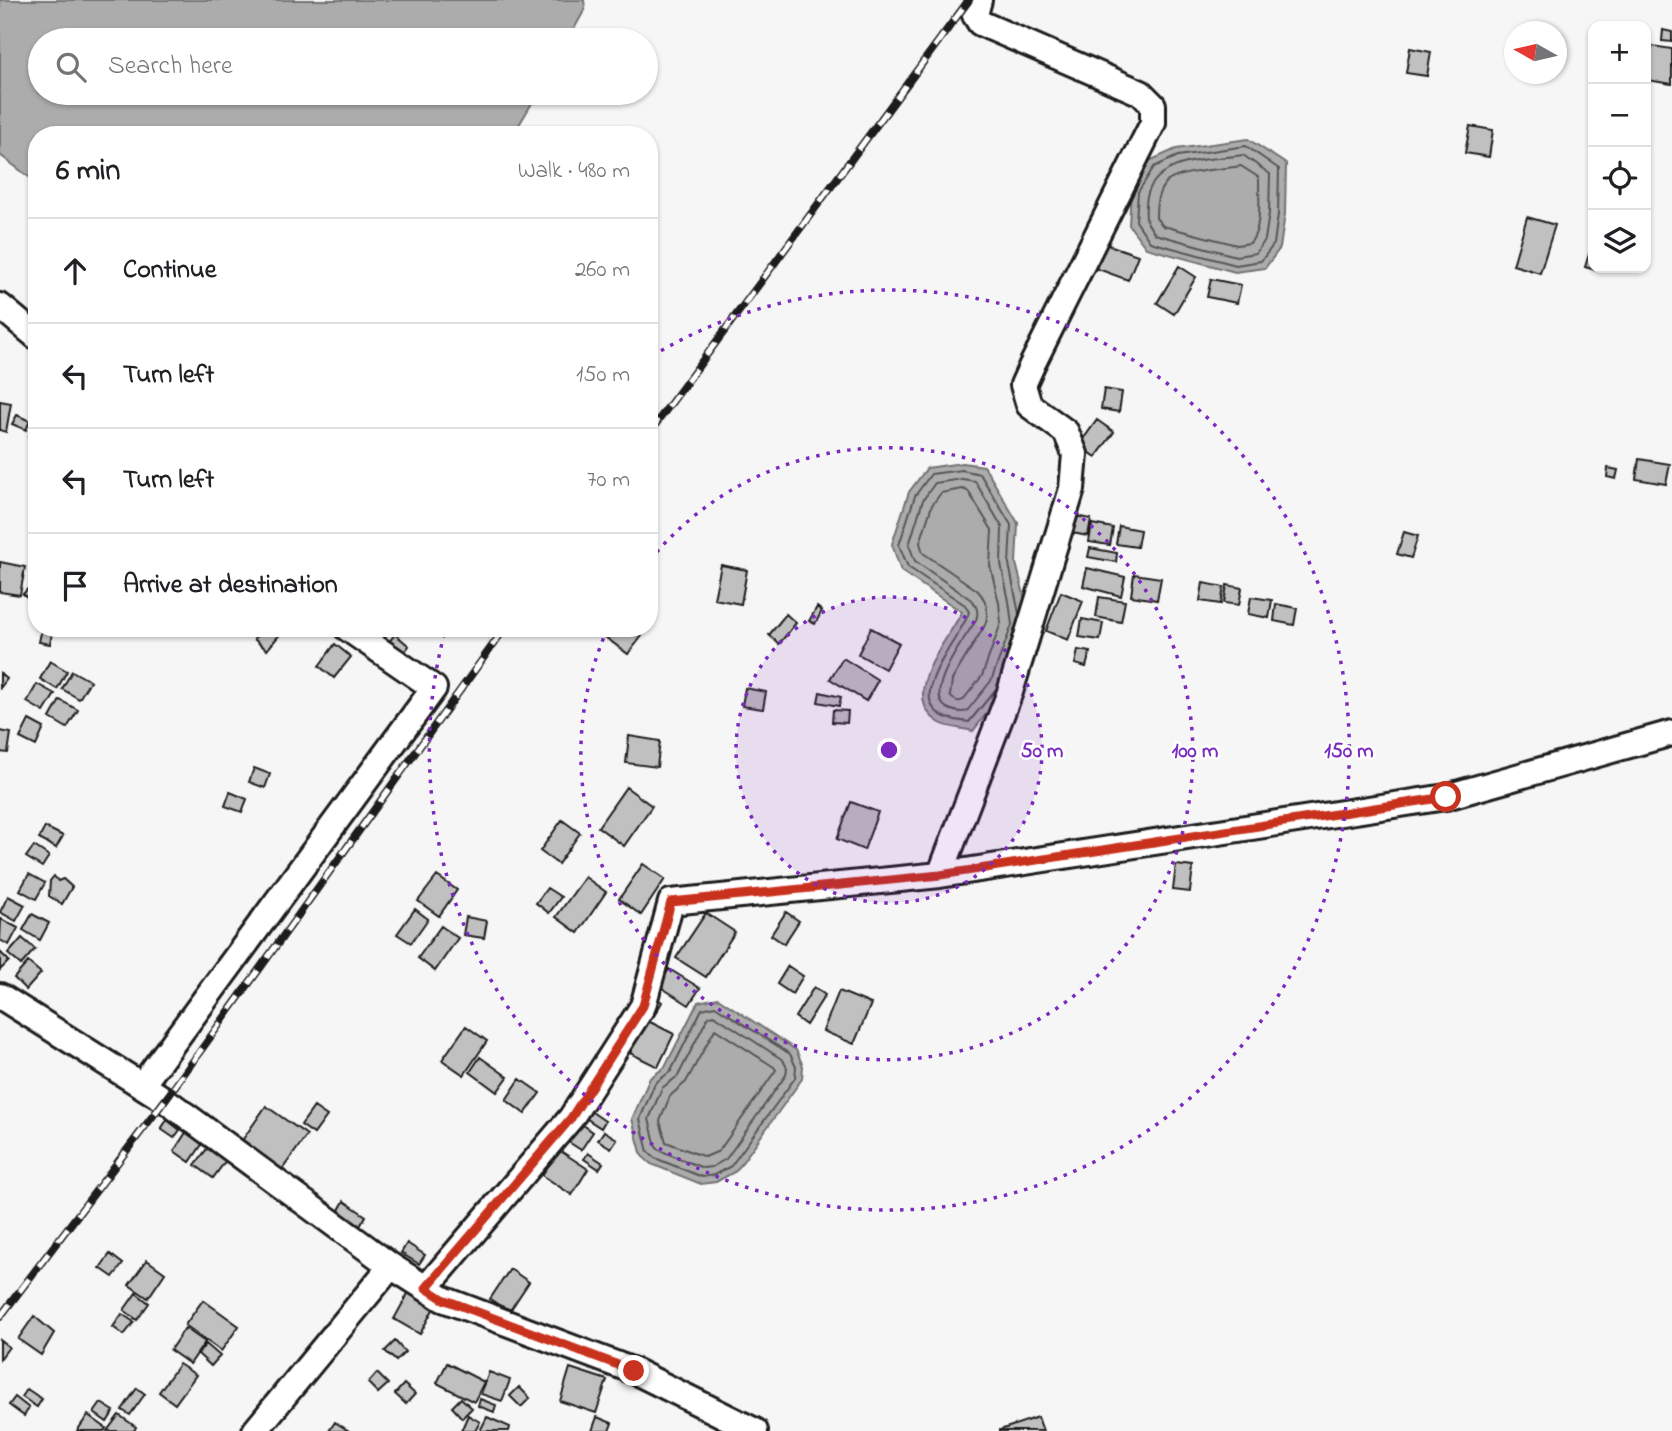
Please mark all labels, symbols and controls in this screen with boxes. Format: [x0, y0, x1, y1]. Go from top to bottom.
north arrow [1504, 21, 1567, 84]
map controls [1588, 21, 1651, 273]
button: + [1588, 21, 1651, 84]
search box [28, 28, 658, 105]
icon: search [52, 48, 90, 86]
text: Search here [108, 48, 233, 86]
button: − [1588, 84, 1651, 147]
button: locate [1588, 147, 1651, 210]
text: 6 min [56, 150, 120, 194]
text: Walk · 480 m [518, 155, 630, 188]
button: layers [1588, 210, 1651, 273]
icon: ahead [56, 252, 94, 290]
text: Continue [123, 252, 216, 290]
text: 260 m [575, 254, 630, 287]
icon: left [56, 357, 94, 395]
text: Turn left [123, 357, 214, 395]
text: 150 m [576, 359, 630, 392]
icon: left [56, 462, 94, 500]
text: Turn left [123, 462, 214, 500]
text: 70 m [587, 464, 630, 497]
icon: arrive [56, 567, 94, 605]
text: Arrive at destination [123, 567, 338, 605]
text: 50 m [1021, 737, 1063, 767]
text: 100 m [1172, 737, 1218, 767]
text: 150 m [1324, 737, 1374, 767]
centre of rings [877, 738, 901, 762]
route start [1430, 781, 1461, 812]
route end [618, 1355, 649, 1386]

